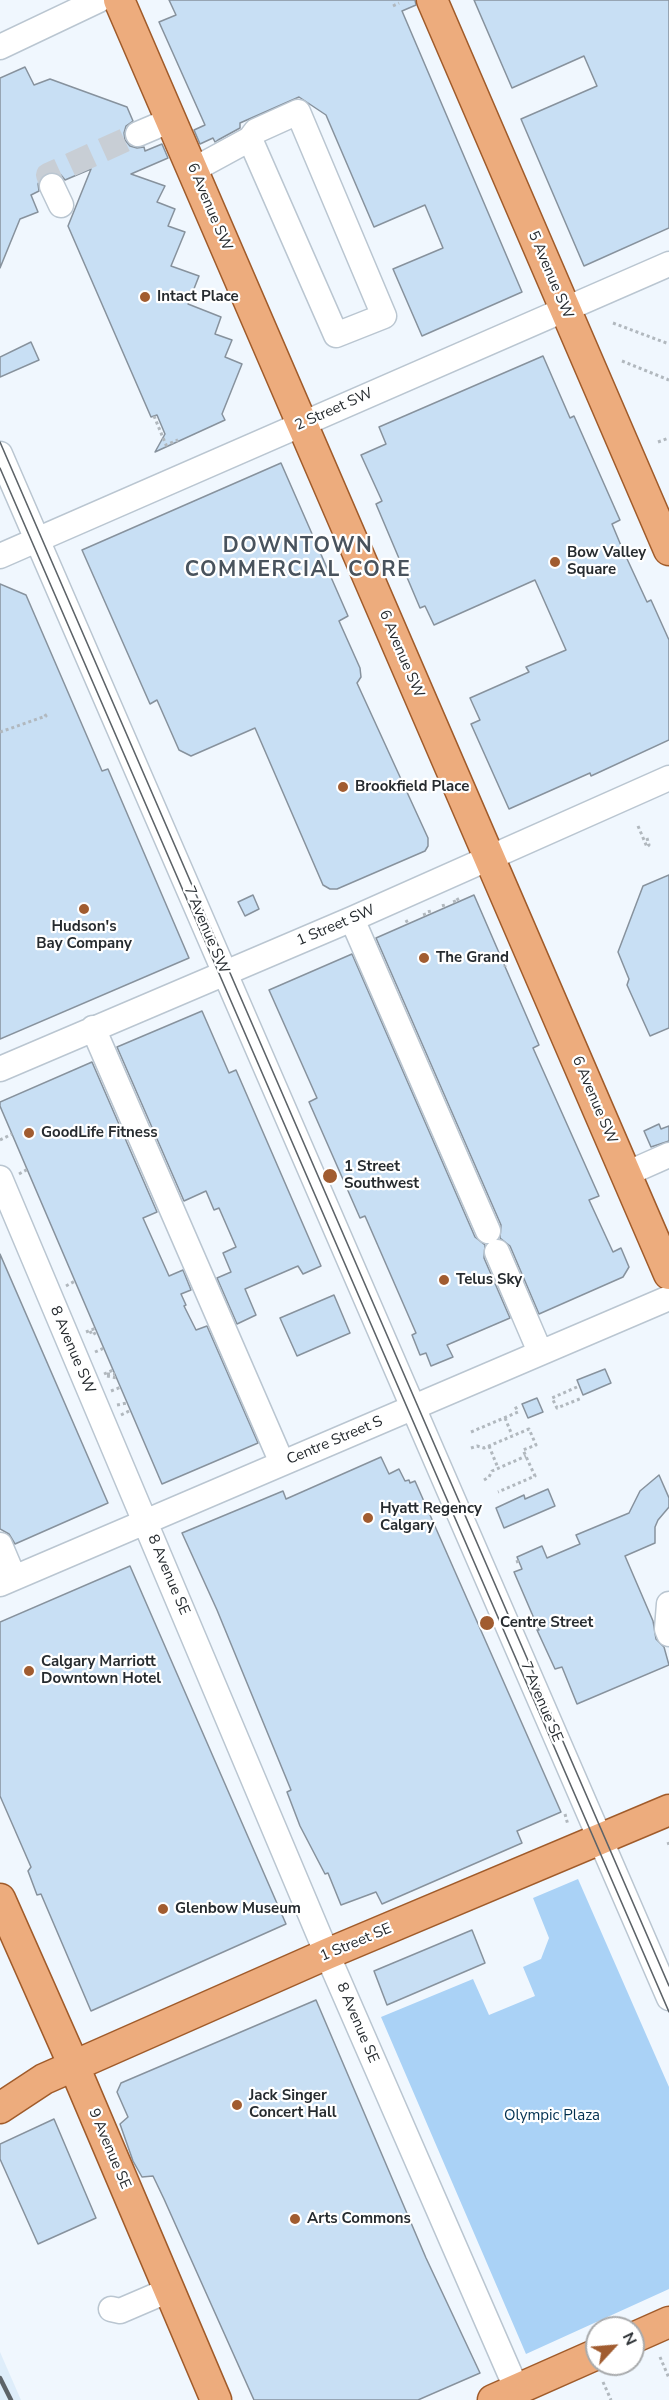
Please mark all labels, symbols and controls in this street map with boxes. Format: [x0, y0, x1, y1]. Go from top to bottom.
street label: 6 Avenue SW [182, 161, 236, 253]
street label: 5 Avenue SW [523, 229, 577, 321]
place label: Intact Place [157, 288, 239, 306]
marker: Intact Place [138, 290, 152, 304]
street label: 2 Street SW [292, 385, 376, 435]
district label: DOWNTOWN COMMERCIAL CORE [185, 534, 411, 584]
place label: Bow Valley Square [567, 544, 646, 579]
marker: Bow Valley Square [548, 555, 562, 569]
street label: 6 Avenue SW [374, 608, 428, 700]
place label: Brookfield Place [355, 778, 469, 796]
marker: Brookfield Place [336, 780, 350, 794]
street label: 7 Avenue SW [179, 884, 233, 976]
street label: 1 Street SW [294, 901, 378, 951]
marker: Hudson's Bay Company [77, 902, 91, 916]
place label: Hudson's Bay Company [36, 918, 132, 953]
place label: The Grand [436, 949, 509, 967]
marker: The Grand [417, 951, 431, 965]
street label: 6 Avenue SW [567, 1054, 621, 1146]
place label: GoodLife Fitness [41, 1124, 158, 1142]
marker: GoodLife Fitness [22, 1126, 36, 1140]
place label: 1 Street Southwest [344, 1158, 419, 1193]
marker: 1 Street Southwest [321, 1167, 339, 1185]
place label: Telus Sky [456, 1271, 522, 1289]
marker: Telus Sky [437, 1273, 451, 1287]
street label: 8 Avenue SW [45, 1304, 99, 1396]
street label: Centre Street S [284, 1413, 386, 1469]
place label: Hyatt Regency Calgary [380, 1500, 482, 1535]
marker: Hyatt Regency Calgary [361, 1511, 375, 1525]
street label: 8 Avenue SE [143, 1532, 193, 1618]
marker: Centre Street [478, 1614, 496, 1632]
place label: Centre Street [500, 1614, 593, 1632]
place label: Calgary Marriott Downtown Hotel [41, 1653, 161, 1688]
street label: 7 Avenue SE [516, 1659, 566, 1745]
marker: Calgary Marriott Downtown Hotel [22, 1664, 36, 1678]
place label: Glenbow Museum [175, 1900, 301, 1918]
marker: Glenbow Museum [156, 1902, 170, 1916]
street label: 1 Street SE [318, 1920, 394, 1966]
street label: 8 Avenue SE [332, 1980, 382, 2066]
place label: Jack Singer Concert Hall [249, 2087, 337, 2122]
marker: Jack Singer Concert Hall [230, 2098, 244, 2112]
street label: 9 Avenue SE [84, 2106, 134, 2192]
park label: Olympic Plaza [504, 2107, 600, 2125]
place label: Arts Commons [307, 2210, 411, 2228]
marker: Arts Commons [288, 2212, 302, 2226]
north arrow [585, 2316, 645, 2376]
text: N [617, 2329, 642, 2349]

